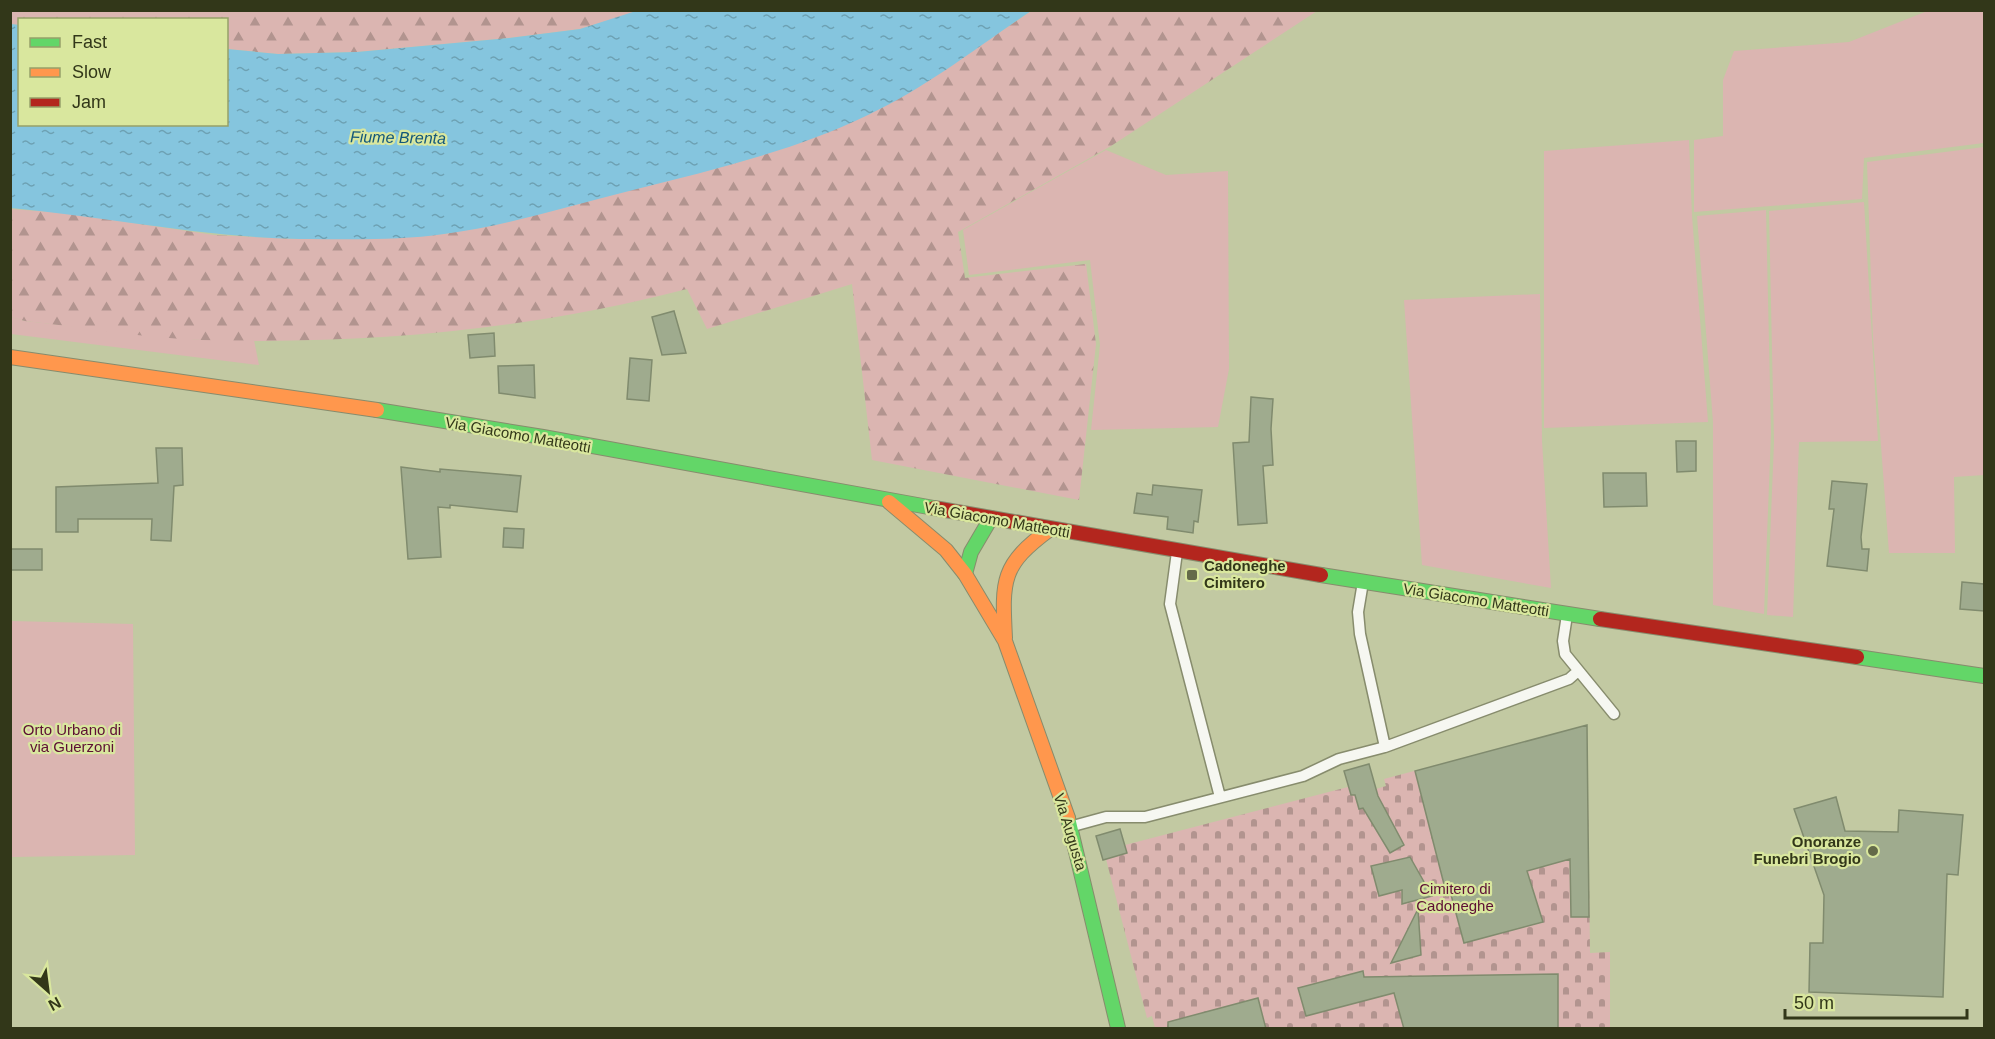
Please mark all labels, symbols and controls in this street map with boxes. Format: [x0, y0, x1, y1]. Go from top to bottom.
legend [18, 18, 228, 126]
text: Fast [72, 32, 107, 52]
text: Slow [72, 62, 112, 82]
text: Jam [72, 92, 106, 112]
water label: Fiume Brenta [350, 128, 446, 147]
street label: Via Giacomo Matteotti [444, 413, 592, 456]
street label: Via Giacomo Matteotti [923, 498, 1071, 541]
place label: Cadoneghe Cimitero [1204, 557, 1286, 591]
marker: Cadoneghe Cimitero [1185, 568, 1199, 582]
street label: Via Giacomo Matteotti [1402, 580, 1550, 619]
park label: Orto Urbano di via Guerzoni [23, 721, 121, 755]
street label: Via Augusta [1051, 791, 1090, 873]
place label: Onoranze Funebri Brogio [1754, 833, 1861, 867]
marker: Onoranze Funebri Brogio [1866, 844, 1880, 858]
park label: Cimitero di Cadoneghe [1416, 880, 1494, 914]
north arrow [18, 961, 78, 1021]
scale bar [1785, 982, 1966, 1020]
text: 50 m [1794, 993, 1834, 1013]
text: N [46, 994, 64, 1014]

